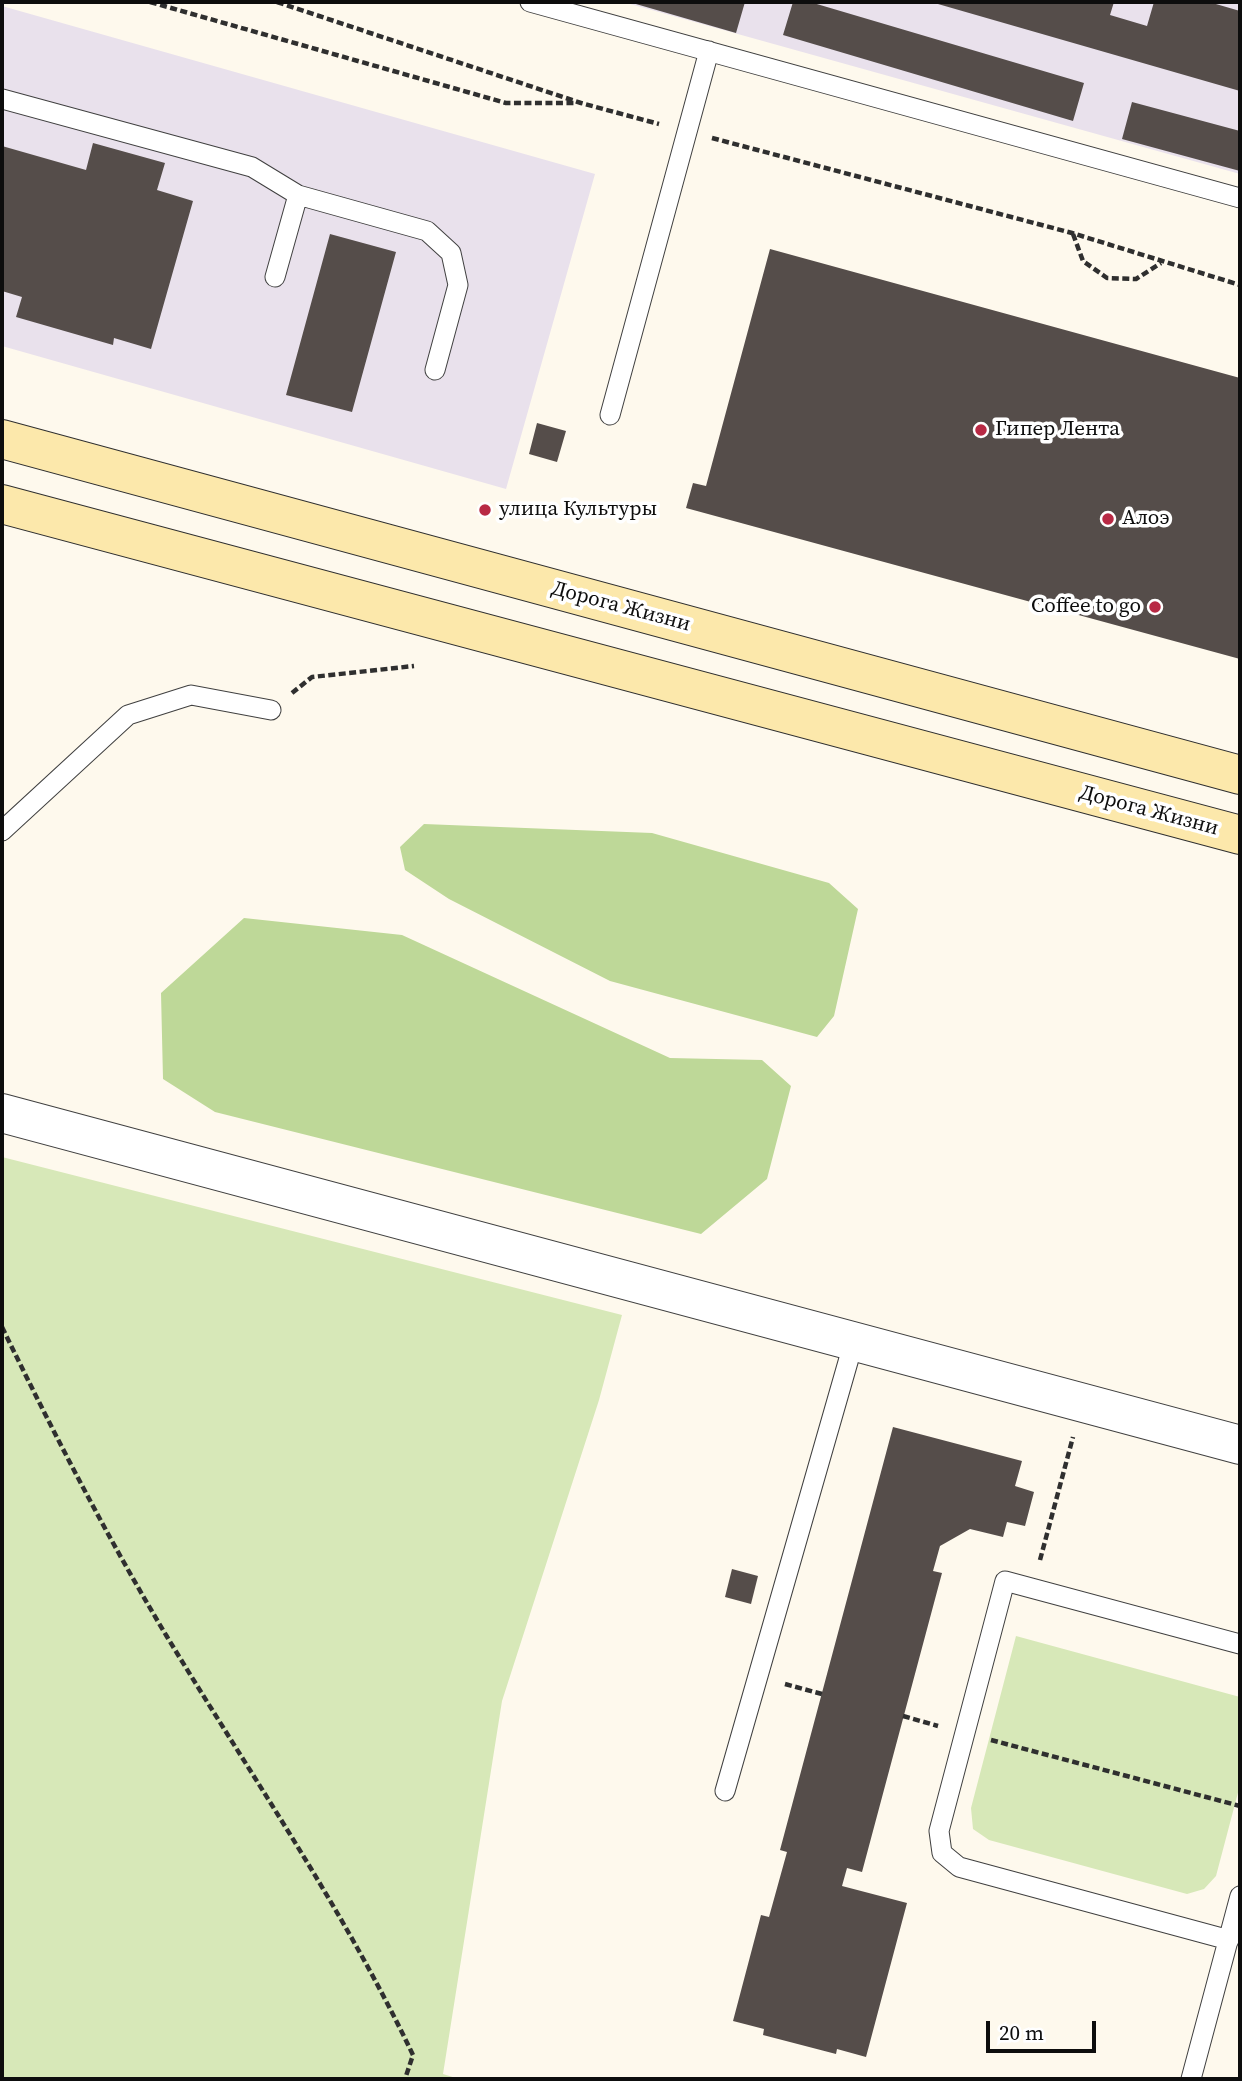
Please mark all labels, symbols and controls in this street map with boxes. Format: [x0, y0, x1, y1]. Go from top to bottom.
place label: Гипер Лента [995, 417, 1120, 443]
marker: Гипер Лента [973, 422, 989, 438]
place label: улица Культуры [499, 497, 657, 523]
marker: улица Культуры [477, 502, 493, 518]
place label: Алоэ [1122, 506, 1169, 532]
marker: Алоэ [1100, 511, 1116, 527]
street label: Дорога Жизни [549, 576, 693, 638]
place label: Coffee to go [1031, 594, 1141, 620]
marker: Coffee to go [1147, 599, 1163, 615]
street label: Дорога Жизни [1077, 780, 1221, 842]
scale bar [990, 2008, 1100, 2052]
text: 20 m [999, 2018, 1044, 2047]

